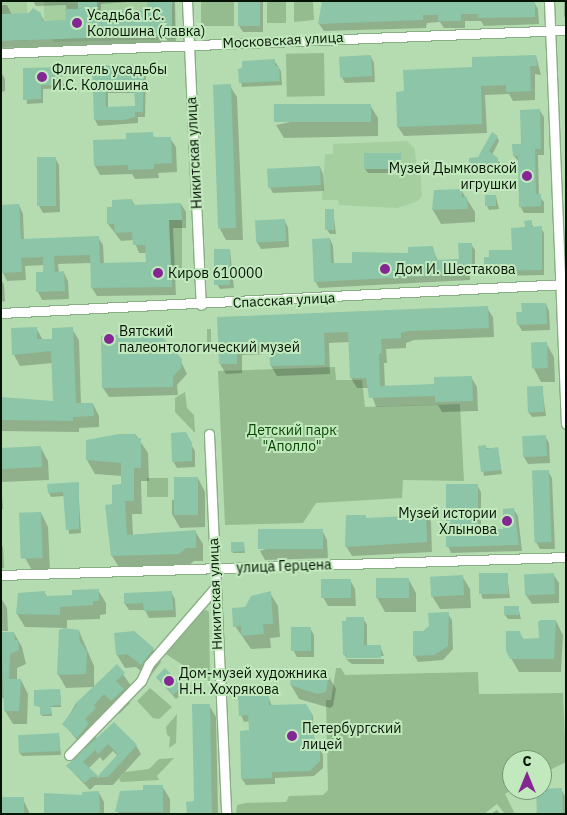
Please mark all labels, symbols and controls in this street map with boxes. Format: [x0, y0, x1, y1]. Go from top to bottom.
place label: Усадьба Г.С. Колошина (лавка) [87, 7, 205, 40]
marker: Усадьба Г.С. Колошина (лавка) [71, 17, 83, 29]
street label: Московская улица [222, 28, 344, 52]
place label: Флигель усадьбы И.С. Колошина [52, 61, 167, 94]
marker: Флигель усадьбы И.С. Колошина [36, 71, 48, 83]
street label: Никитская улица [183, 97, 205, 209]
place label: Музей Дымковской игрушки [389, 160, 517, 192]
marker: Музей Дымковской игрушки [521, 170, 533, 182]
place label: Дом И. Шестакова [395, 261, 516, 277]
marker: Дом И. Шестакова [379, 263, 391, 275]
place label: Киров 610000 [168, 265, 263, 281]
marker: Киров 610000 [152, 267, 164, 279]
street label: Спасская улица [232, 289, 336, 311]
place label: Вятский палеонтологический музей [119, 323, 300, 356]
marker: Вятский палеонтологический музей [103, 333, 115, 345]
park label: Детский парк "Аполло" [247, 422, 337, 454]
place label: Музей истории Хлынова [398, 505, 497, 538]
marker: Музей истории Хлынова [501, 515, 513, 527]
street label: Никитская улица [205, 538, 225, 650]
street label: улица Герцена [236, 556, 332, 576]
place label: Дом-музей художника Н.Н. Хохрякова [179, 665, 327, 698]
marker: Дом-музей художника Н.Н. Хохрякова [163, 675, 175, 687]
place label: Петербургский лицей [302, 720, 401, 752]
marker: Петербургский лицей [286, 730, 298, 742]
north arrow [502, 750, 552, 800]
text: С [522, 752, 532, 770]

